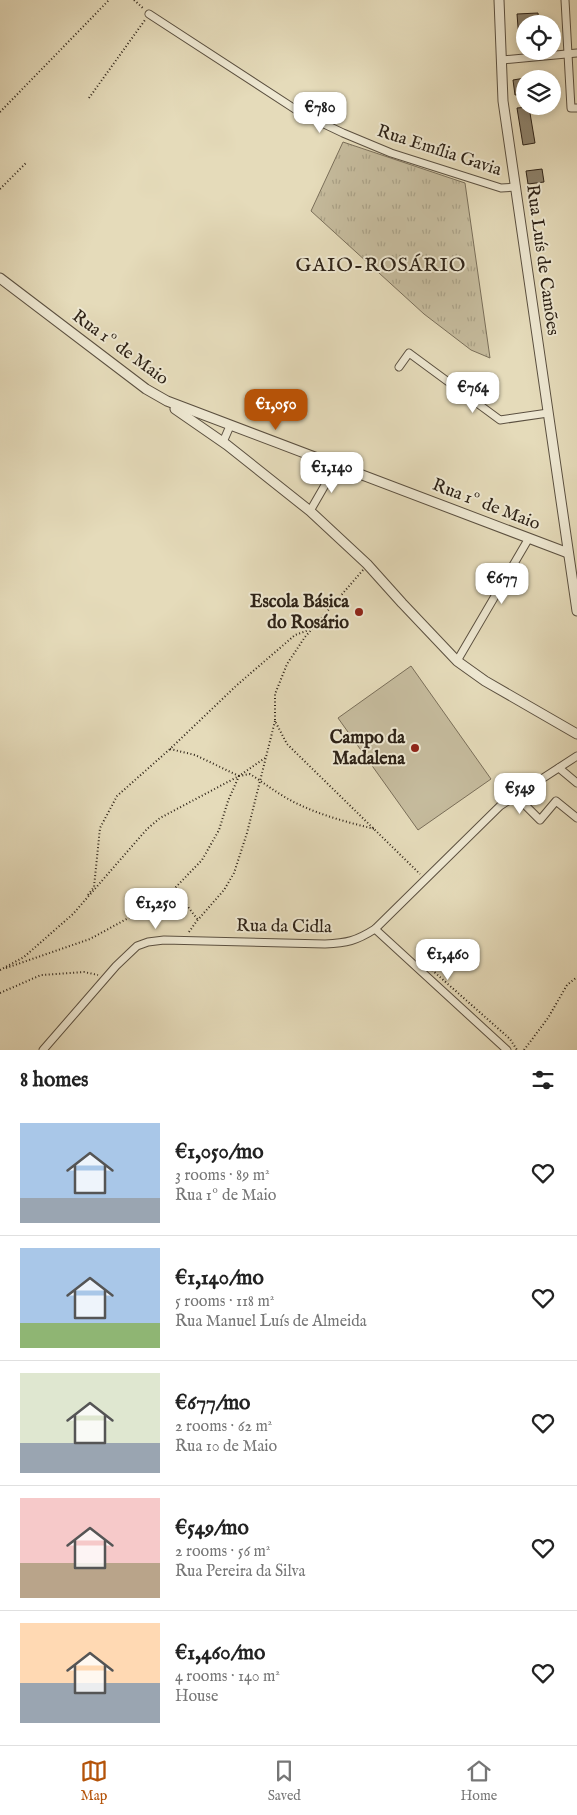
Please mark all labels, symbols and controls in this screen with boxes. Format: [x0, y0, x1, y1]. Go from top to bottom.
map controls [516, 15, 561, 115]
button: locate [516, 15, 561, 60]
button: layers [516, 70, 561, 115]
pin: €780 [290, 92, 350, 134]
text: €780 [305, 98, 336, 118]
street label: Rua Emília Gavia [374, 120, 504, 182]
street label: Rua Luís de Camões [520, 183, 564, 337]
district label: GAIO-ROSÁRIO [296, 253, 466, 278]
street label: Rua 1º de Maio [67, 305, 173, 391]
pin: €764 [443, 372, 503, 414]
text: €764 [457, 378, 489, 398]
pin: €1,050 [235, 388, 317, 431]
text: €1,050 [255, 395, 297, 415]
pin: €1,140 [291, 452, 373, 494]
text: €1,140 [311, 458, 353, 478]
street label: Rua 1º de Maio [429, 474, 544, 536]
pin: €677 [472, 562, 532, 605]
text: €677 [486, 569, 518, 589]
place label: Escola Básica do Rosário [250, 591, 350, 635]
marker: Escola Básica do Rosário [353, 606, 365, 618]
place label: Campo da Madalena [330, 727, 406, 771]
marker: Campo da Madalena [409, 742, 421, 754]
pin: €549 [490, 772, 550, 815]
text: €549 [505, 779, 535, 799]
pin: €1,250 [115, 888, 197, 930]
text: €1,250 [136, 894, 176, 914]
street label: Rua da Cidla [236, 915, 332, 939]
pin: €1,460 [407, 938, 489, 981]
text: €1,460 [427, 945, 469, 965]
icon: filters [529, 1066, 557, 1094]
text: 8 homes [20, 1067, 88, 1094]
text: €1,050/mo [175, 1139, 264, 1166]
icon: home [60, 1143, 120, 1203]
icon: heart [529, 1159, 557, 1187]
text: 3 rooms · 89 m² [175, 1166, 270, 1186]
text: Rua 1º de Maio [175, 1186, 276, 1206]
text: €1,140/mo [175, 1265, 264, 1292]
icon: home [60, 1268, 120, 1328]
icon: heart [529, 1284, 557, 1312]
text: 5 rooms · 118 m² [175, 1292, 274, 1312]
text: Rua Manuel Luís de Almeida [175, 1312, 367, 1332]
text: €677/mo [175, 1390, 250, 1417]
icon: home [60, 1393, 120, 1453]
icon: heart [529, 1409, 557, 1437]
text: 2 rooms · 62 m² [175, 1417, 272, 1437]
text: Rua 10 de Maio [175, 1437, 277, 1457]
text: €549/mo [175, 1515, 249, 1542]
icon: home [60, 1518, 120, 1578]
icon: heart [529, 1534, 557, 1562]
text: 2 rooms · 56 m² [175, 1542, 270, 1562]
text: Rua Pereira da Silva [175, 1562, 306, 1582]
text: €1,460/mo [175, 1640, 265, 1667]
icon: home [60, 1643, 120, 1703]
icon: heart [529, 1659, 557, 1687]
text: 4 rooms · 140 m² [175, 1667, 280, 1687]
text: House [175, 1687, 218, 1707]
tab: Map [80, 1757, 108, 1805]
tab: Saved [268, 1757, 301, 1805]
tab: Home [461, 1757, 497, 1805]

